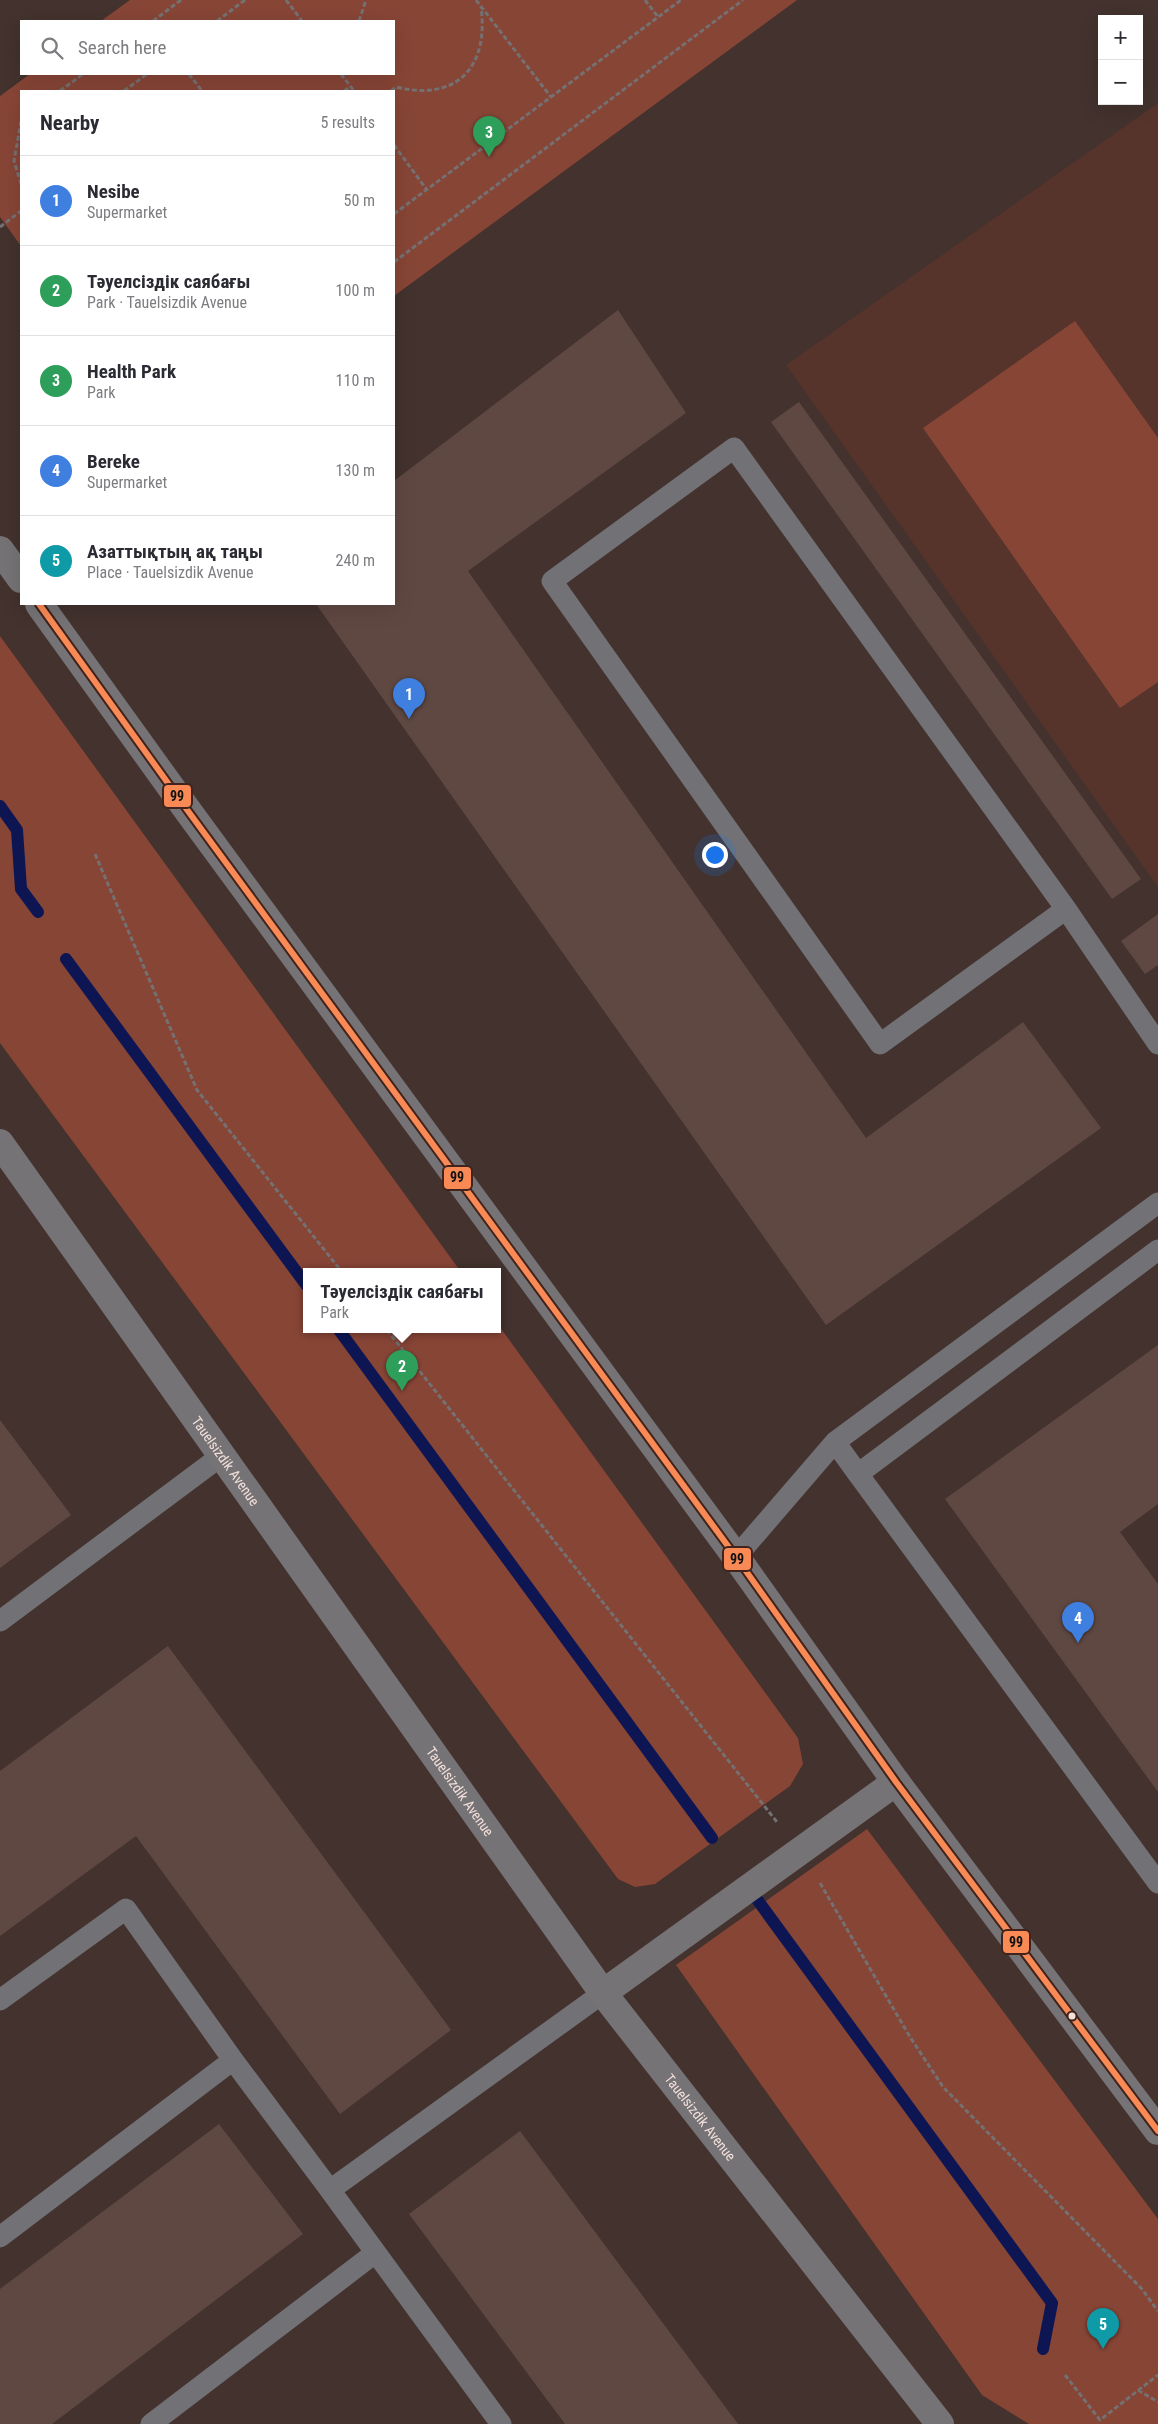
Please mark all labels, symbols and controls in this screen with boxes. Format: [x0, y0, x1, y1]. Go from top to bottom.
map controls [1098, 15, 1143, 105]
button: + [1098, 15, 1143, 60]
search box [20, 20, 395, 75]
icon: search [38, 34, 66, 62]
text: Search here [78, 36, 166, 59]
button: − [1098, 60, 1143, 105]
text: Nearby [40, 111, 99, 135]
text: 5 results [320, 113, 375, 132]
pin: 3 [473, 116, 505, 157]
text: Nesibe [87, 180, 140, 203]
text: 1 [52, 191, 60, 210]
text: 50 m [343, 191, 375, 210]
text: Supermarket [87, 203, 167, 222]
text: Тәуелсіздік саябағы [87, 270, 250, 293]
text: 2 [52, 281, 60, 300]
text: 100 m [336, 281, 375, 300]
text: Park · Tauelsizdik Avenue [87, 293, 247, 312]
text: Health Park [87, 360, 176, 383]
text: 3 [52, 371, 60, 390]
text: 110 m [336, 371, 375, 390]
text: Park [87, 383, 116, 402]
text: Bereke [87, 450, 140, 473]
text: 4 [52, 461, 60, 480]
text: 130 m [336, 461, 375, 480]
text: Supermarket [87, 473, 167, 492]
text: Азаттықтың ақ таңы [87, 540, 263, 563]
text: 5 [52, 551, 60, 570]
text: 240 m [336, 551, 375, 570]
text: Place · Tauelsizdik Avenue [87, 563, 253, 582]
pin: 1 [393, 678, 425, 719]
line badge: 99 [163, 784, 192, 808]
text: 99 [170, 788, 184, 804]
your location [702, 842, 728, 868]
line badge: 99 [443, 1166, 472, 1190]
text: 99 [450, 1169, 464, 1185]
popup [303, 1268, 501, 1333]
text: Тәуелсіздік саябағы [320, 1280, 484, 1303]
text: Park [320, 1303, 349, 1322]
pin: 2 [386, 1350, 418, 1391]
street label: Tauelsizdik Avenue [189, 1413, 263, 1509]
line badge: 99 [723, 1547, 752, 1571]
text: 99 [730, 1551, 744, 1567]
pin: 4 [1062, 1602, 1094, 1643]
street label: Tauelsizdik Avenue [423, 1744, 497, 1839]
line badge: 99 [1002, 1930, 1030, 1954]
text: 99 [1009, 1934, 1023, 1950]
unlabelled marker [1067, 2011, 1077, 2021]
street label: Tauelsizdik Avenue [661, 2071, 739, 2164]
pin: 5 [1087, 2308, 1119, 2349]

